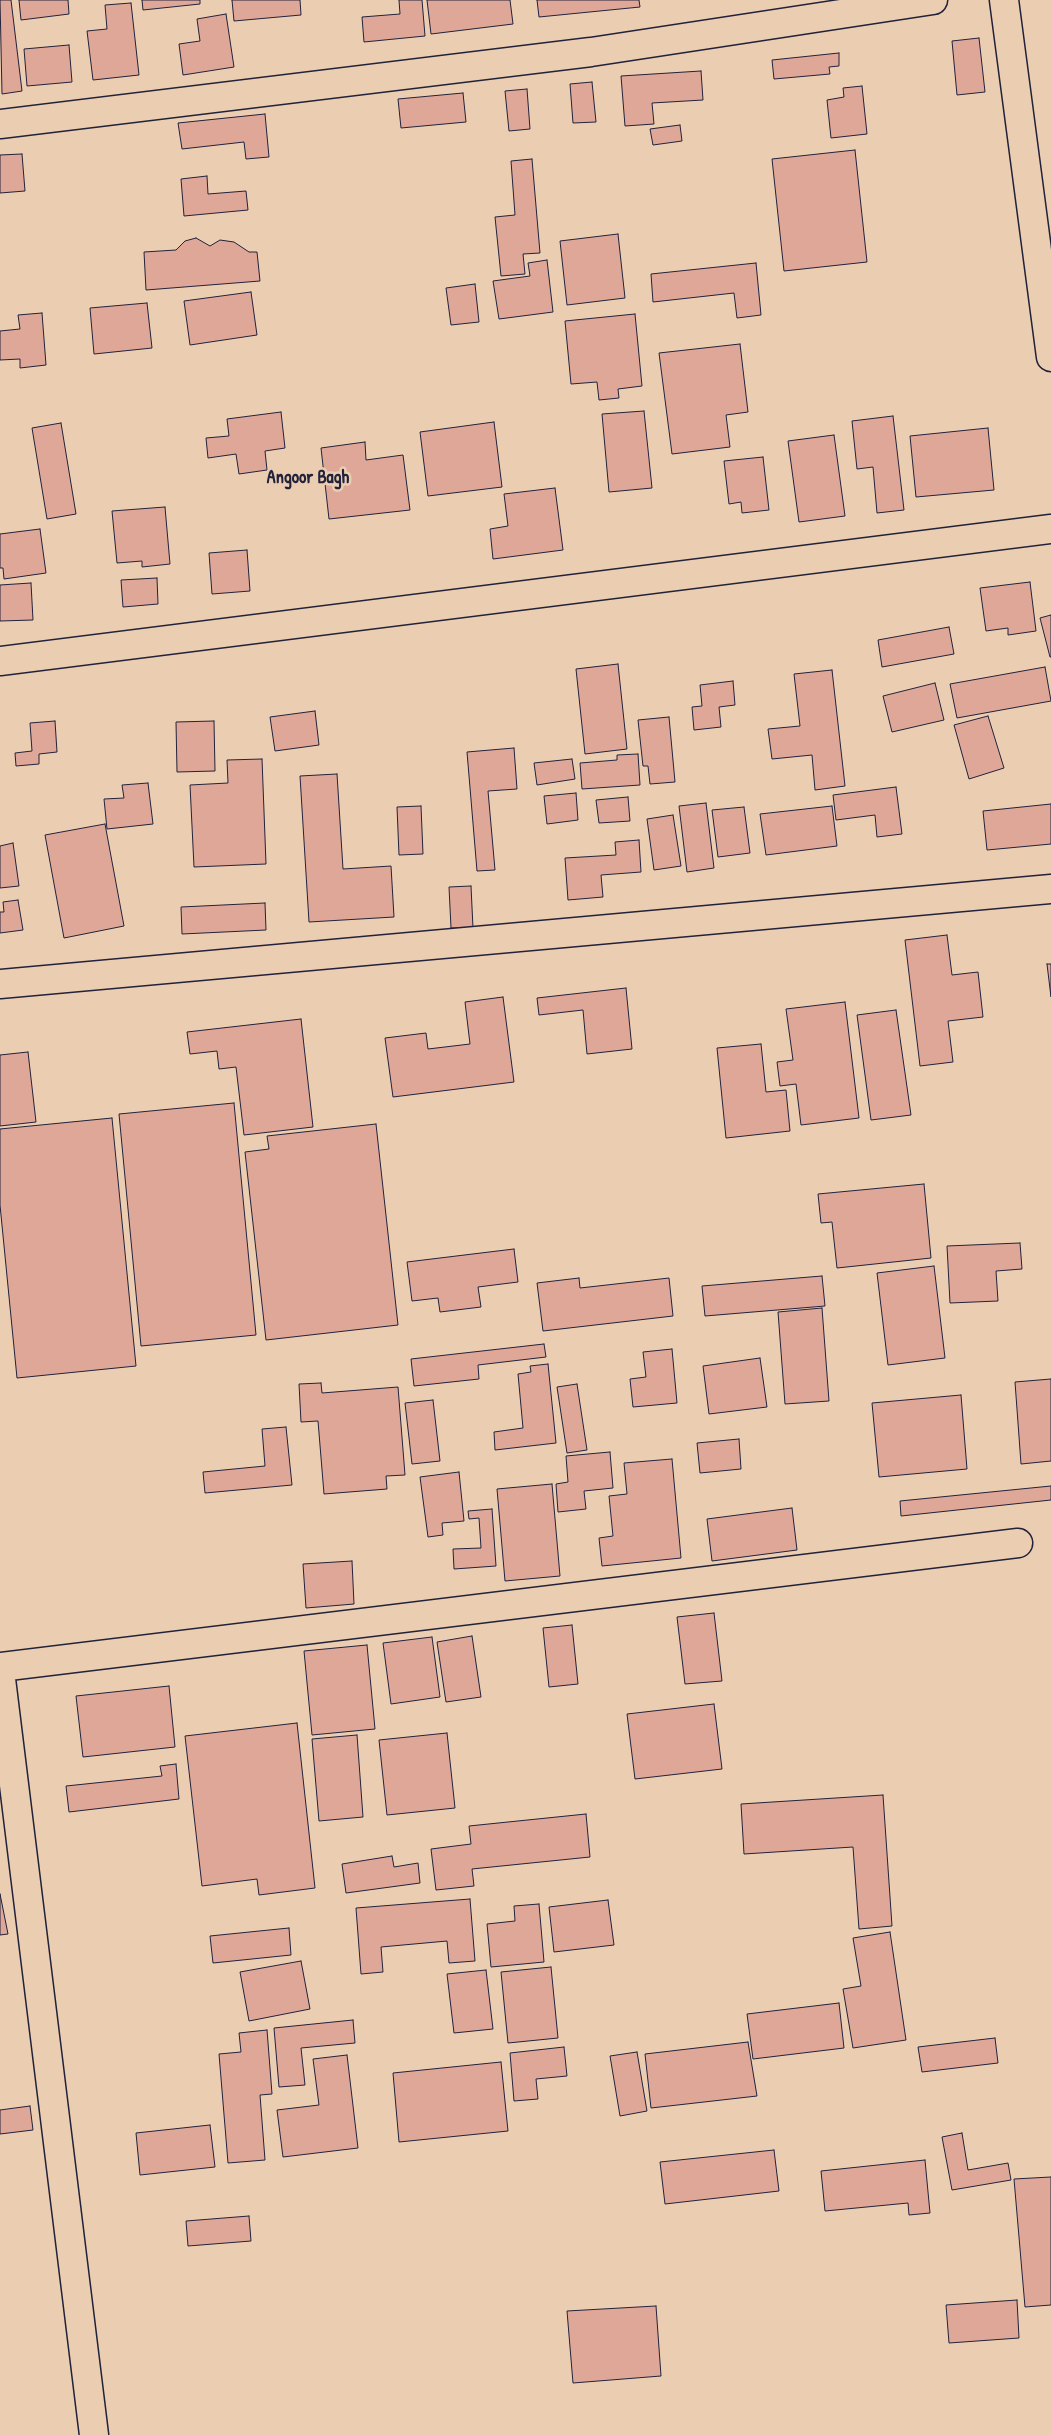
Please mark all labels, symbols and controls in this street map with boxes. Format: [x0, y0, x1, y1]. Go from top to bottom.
district label: Angoor Bagh [267, 467, 349, 489]

